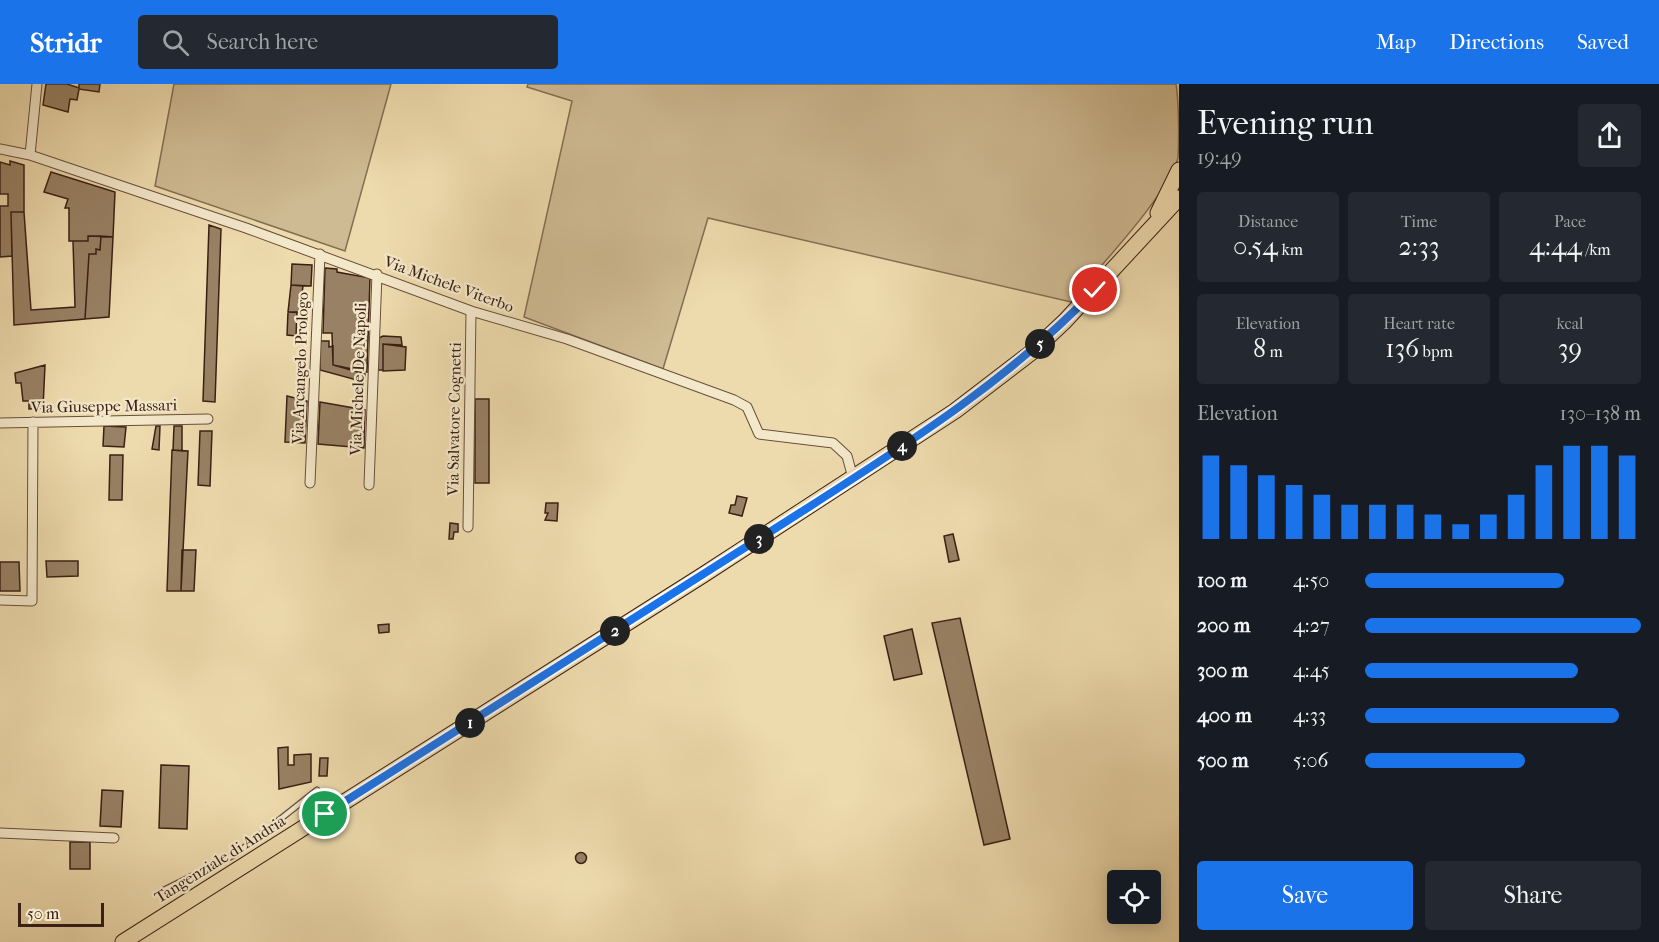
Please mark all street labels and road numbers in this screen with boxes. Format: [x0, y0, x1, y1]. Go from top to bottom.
street label: Via Michele Viterbo [381, 251, 516, 316]
street label: Via Arcangelo Prologo [288, 292, 312, 445]
street label: Via Michele De Napoli [346, 302, 370, 457]
street label: Via Salvatore Cognetti [443, 342, 465, 497]
street label: Via Giuseppe Massari [30, 395, 178, 417]
street label: Tangenziale di Andria [151, 811, 289, 907]

